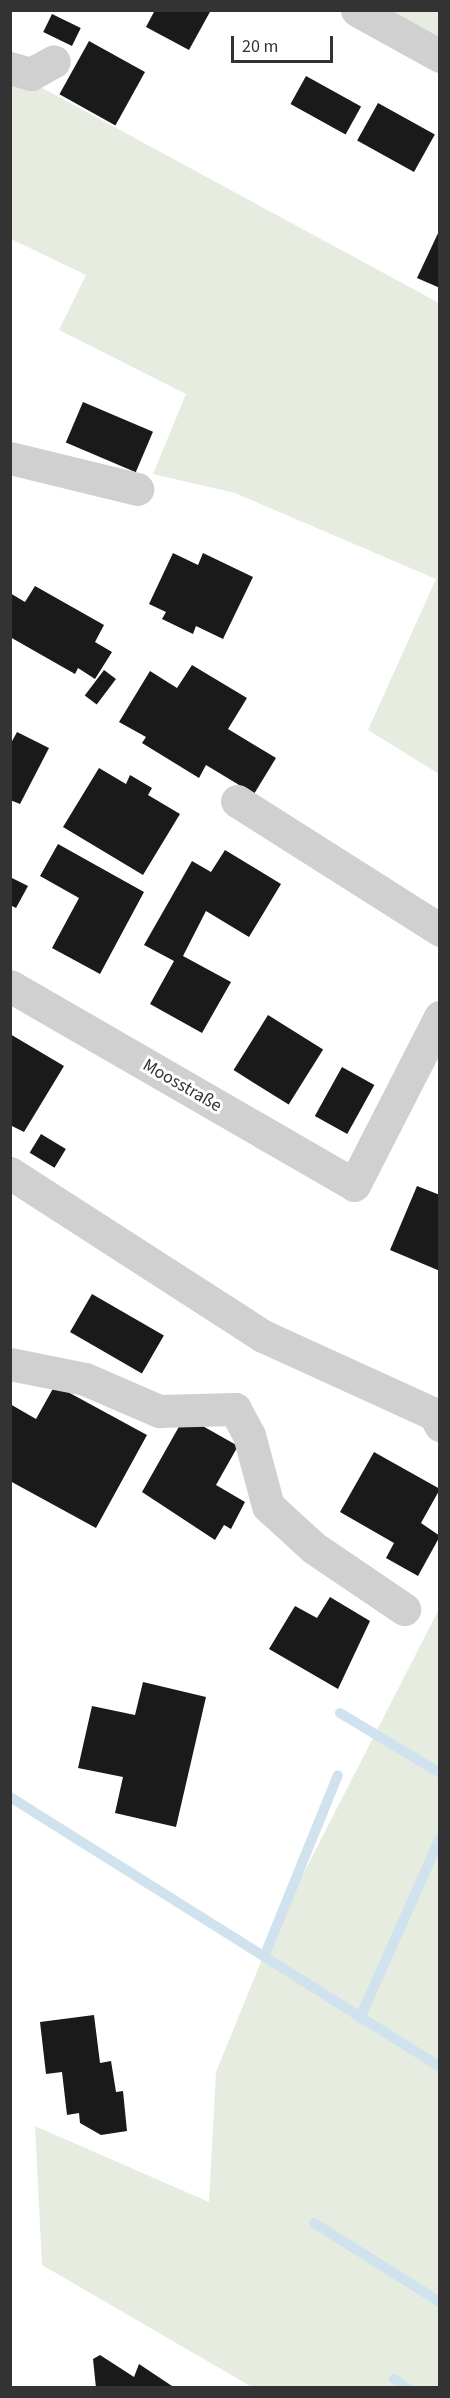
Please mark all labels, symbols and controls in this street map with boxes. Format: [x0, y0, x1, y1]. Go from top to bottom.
scale bar [234, 24, 336, 62]
text: 20 m [242, 34, 278, 59]
street label: Moosstraße [139, 1055, 225, 1117]

